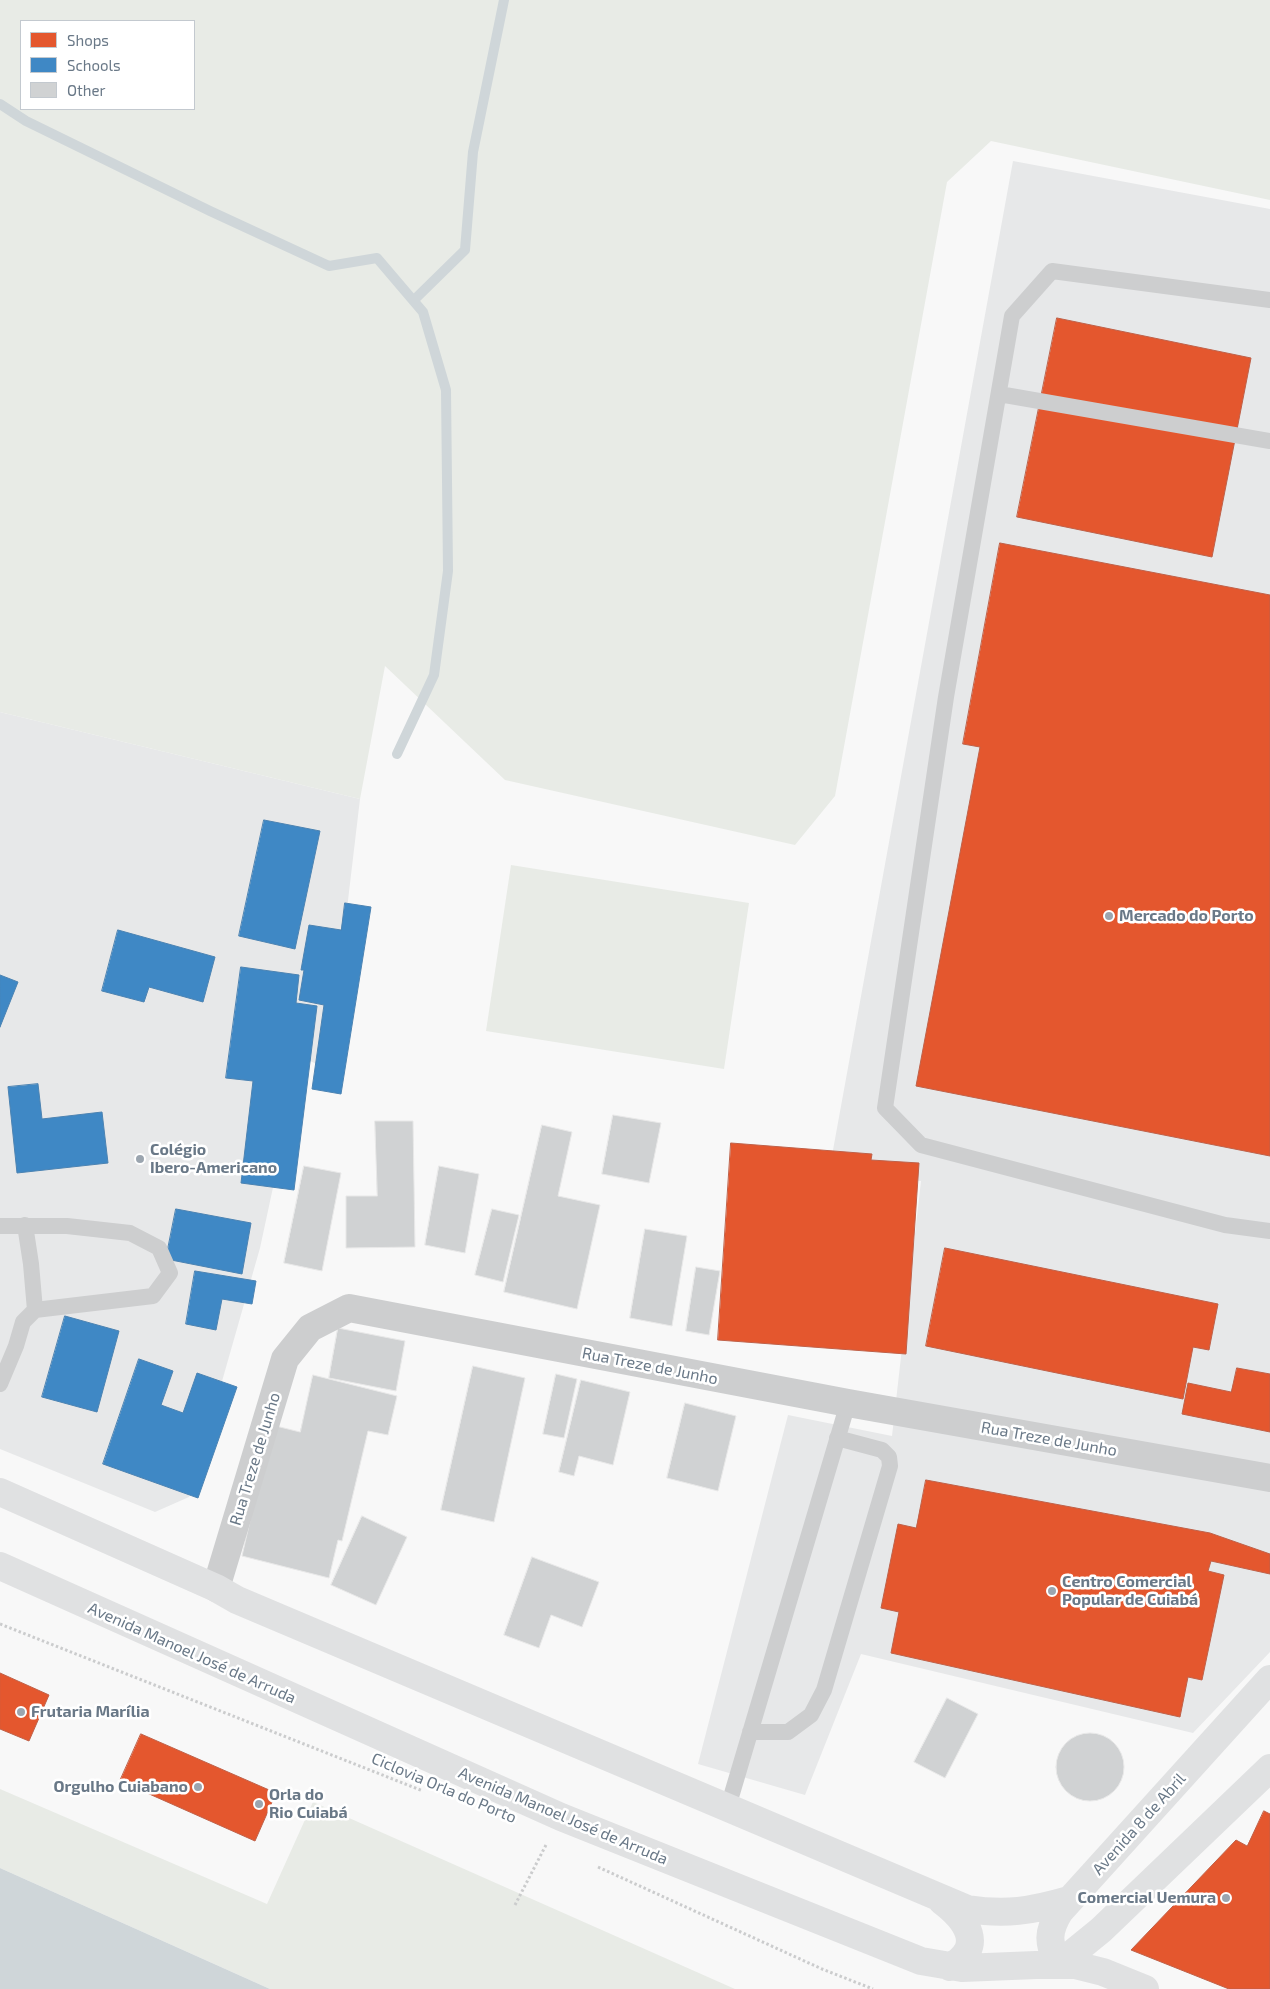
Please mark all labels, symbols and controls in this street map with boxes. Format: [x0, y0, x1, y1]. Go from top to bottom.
legend [20, 20, 195, 110]
text: Shops [67, 31, 109, 49]
text: Schools [67, 56, 121, 74]
text: Other [67, 81, 106, 99]
place label: Mercado do Porto [1119, 906, 1254, 926]
marker: Mercado do Porto [1103, 910, 1115, 922]
place label: Colégio Ibero-Americano [150, 1140, 277, 1178]
marker: Colégio Ibero-Americano [134, 1153, 146, 1165]
street label: Rua Treze de Junho [581, 1343, 719, 1389]
street label: Rua Treze de Junho [226, 1390, 284, 1528]
street label: Rua Treze de Junho [979, 1418, 1119, 1460]
place label: Centro Comercial Popular de Cuiabá [1062, 1572, 1198, 1610]
marker: Centro Comercial Popular de Cuiabá [1046, 1585, 1058, 1597]
street label: Avenida Manoel José de Arruda [85, 1598, 299, 1708]
place label: Frutaria Marília [31, 1702, 150, 1722]
marker: Frutaria Marília [15, 1706, 27, 1718]
street label: Ciclovia Orla do Porto [369, 1749, 519, 1827]
street label: Avenida Manoel José de Arruda [455, 1763, 671, 1869]
street label: Avenida 8 de Abril [1088, 1769, 1190, 1879]
place label: Orgulho Cuiabano [54, 1777, 188, 1797]
marker: Orgulho Cuiabano [192, 1781, 204, 1793]
place label: Orla do Rio Cuiabá [269, 1785, 348, 1823]
marker: Orla do Rio Cuiabá [253, 1798, 265, 1810]
place label: Comercial Uemura [1077, 1888, 1216, 1908]
marker: Comercial Uemura [1220, 1892, 1232, 1904]

